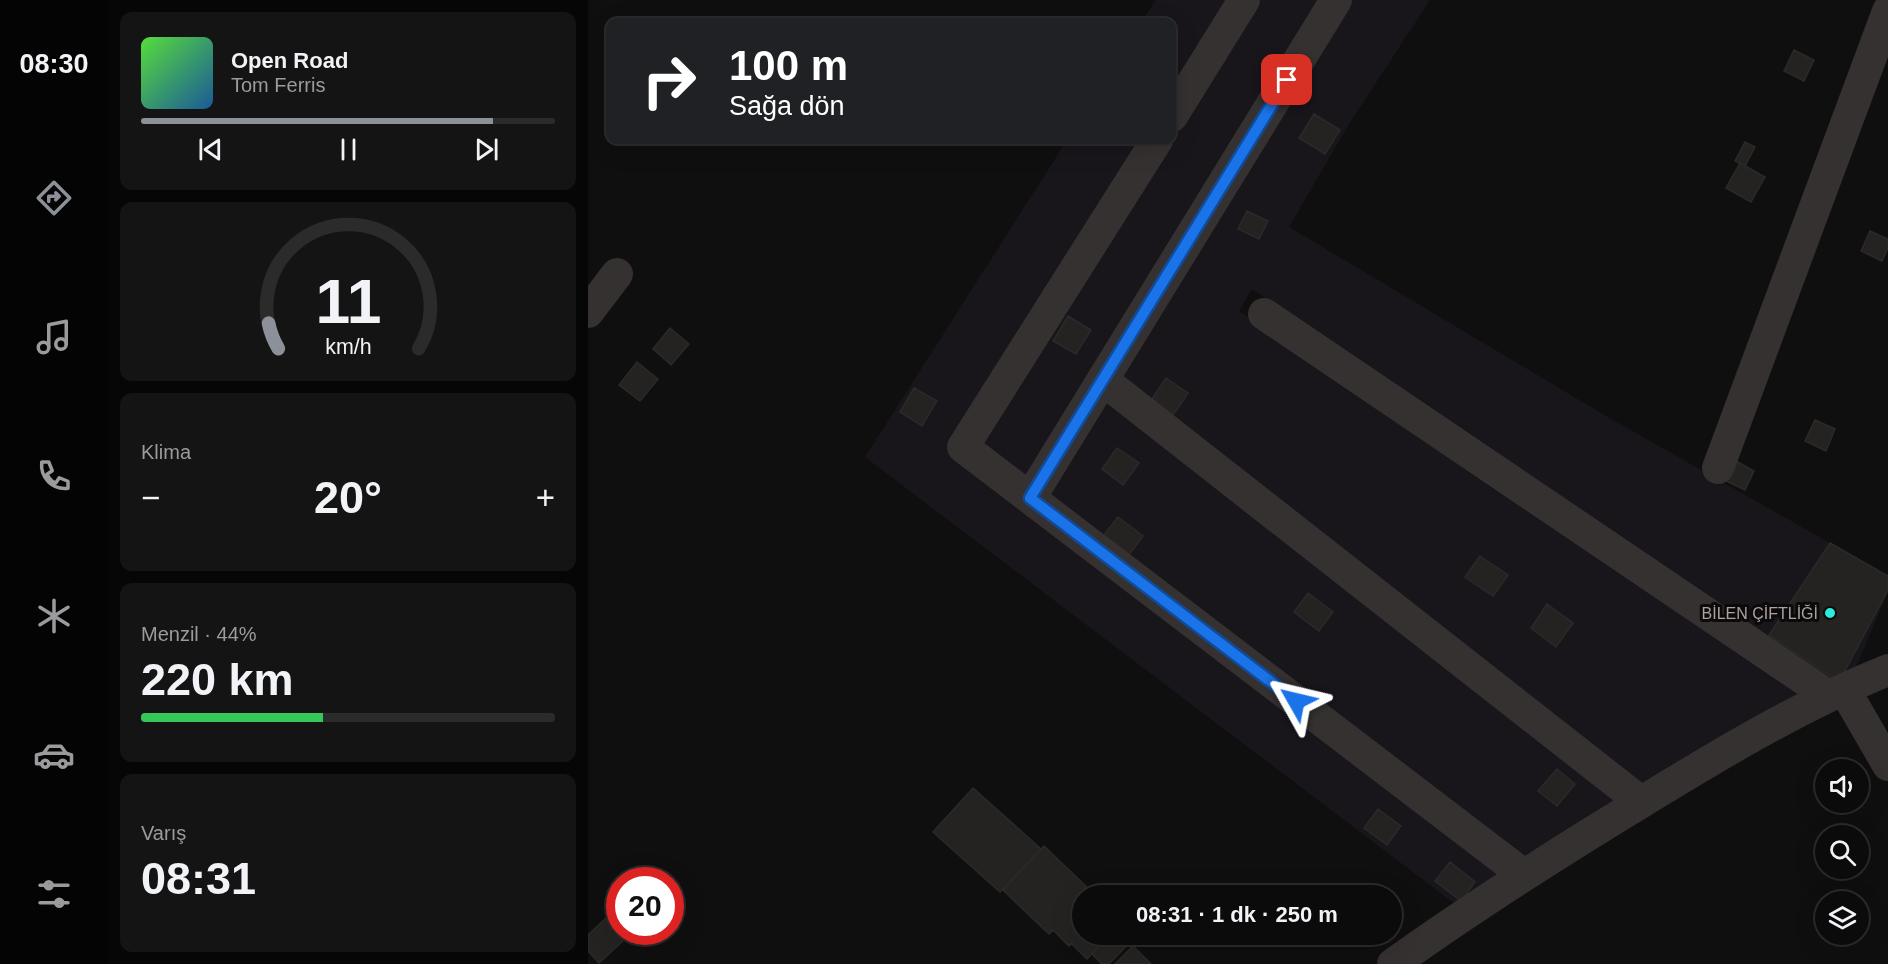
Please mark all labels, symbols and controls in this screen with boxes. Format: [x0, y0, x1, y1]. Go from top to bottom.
icon: right [630, 42, 708, 120]
text: 100 m [729, 42, 848, 89]
text: Open Road [231, 48, 348, 73]
text: 08:30 [19, 49, 89, 79]
pin [1261, 54, 1312, 105]
icon: arrive [1270, 63, 1303, 96]
text: Tom Ferris [231, 74, 325, 96]
text: Sağa dön [729, 91, 845, 121]
icon: previous [194, 133, 227, 166]
icon: pause [332, 133, 365, 166]
icon: next [470, 133, 503, 166]
icon: directions [33, 177, 75, 219]
text: 11 [315, 267, 381, 336]
icon: music [33, 316, 75, 358]
text: km/h [325, 335, 371, 359]
text: Klima [141, 441, 191, 463]
icon: phone [33, 455, 75, 497]
text: 20° [314, 472, 382, 523]
text: − [141, 479, 160, 516]
text: + [536, 479, 555, 516]
icon: climate [33, 595, 75, 637]
place label: BİLEN ÇİFTLİĞİ [1702, 604, 1818, 622]
marker: BİLEN ÇİFTLİĞİ [1823, 606, 1837, 620]
text: Menzil · 44% [141, 623, 257, 645]
text: 220 km [141, 654, 294, 705]
position arrow [1264, 669, 1328, 733]
icon: car [33, 734, 75, 776]
map controls [1815, 759, 1869, 945]
button: sound [1815, 759, 1869, 813]
text: Varış [141, 822, 186, 844]
button: search [1815, 825, 1869, 879]
text: 08:31 [141, 853, 256, 904]
speed limit sign: 20 [606, 867, 684, 945]
icon: filters [33, 873, 75, 915]
button: layers [1815, 891, 1869, 945]
text: 08:31 · 1 dk · 250 m [1136, 902, 1338, 927]

